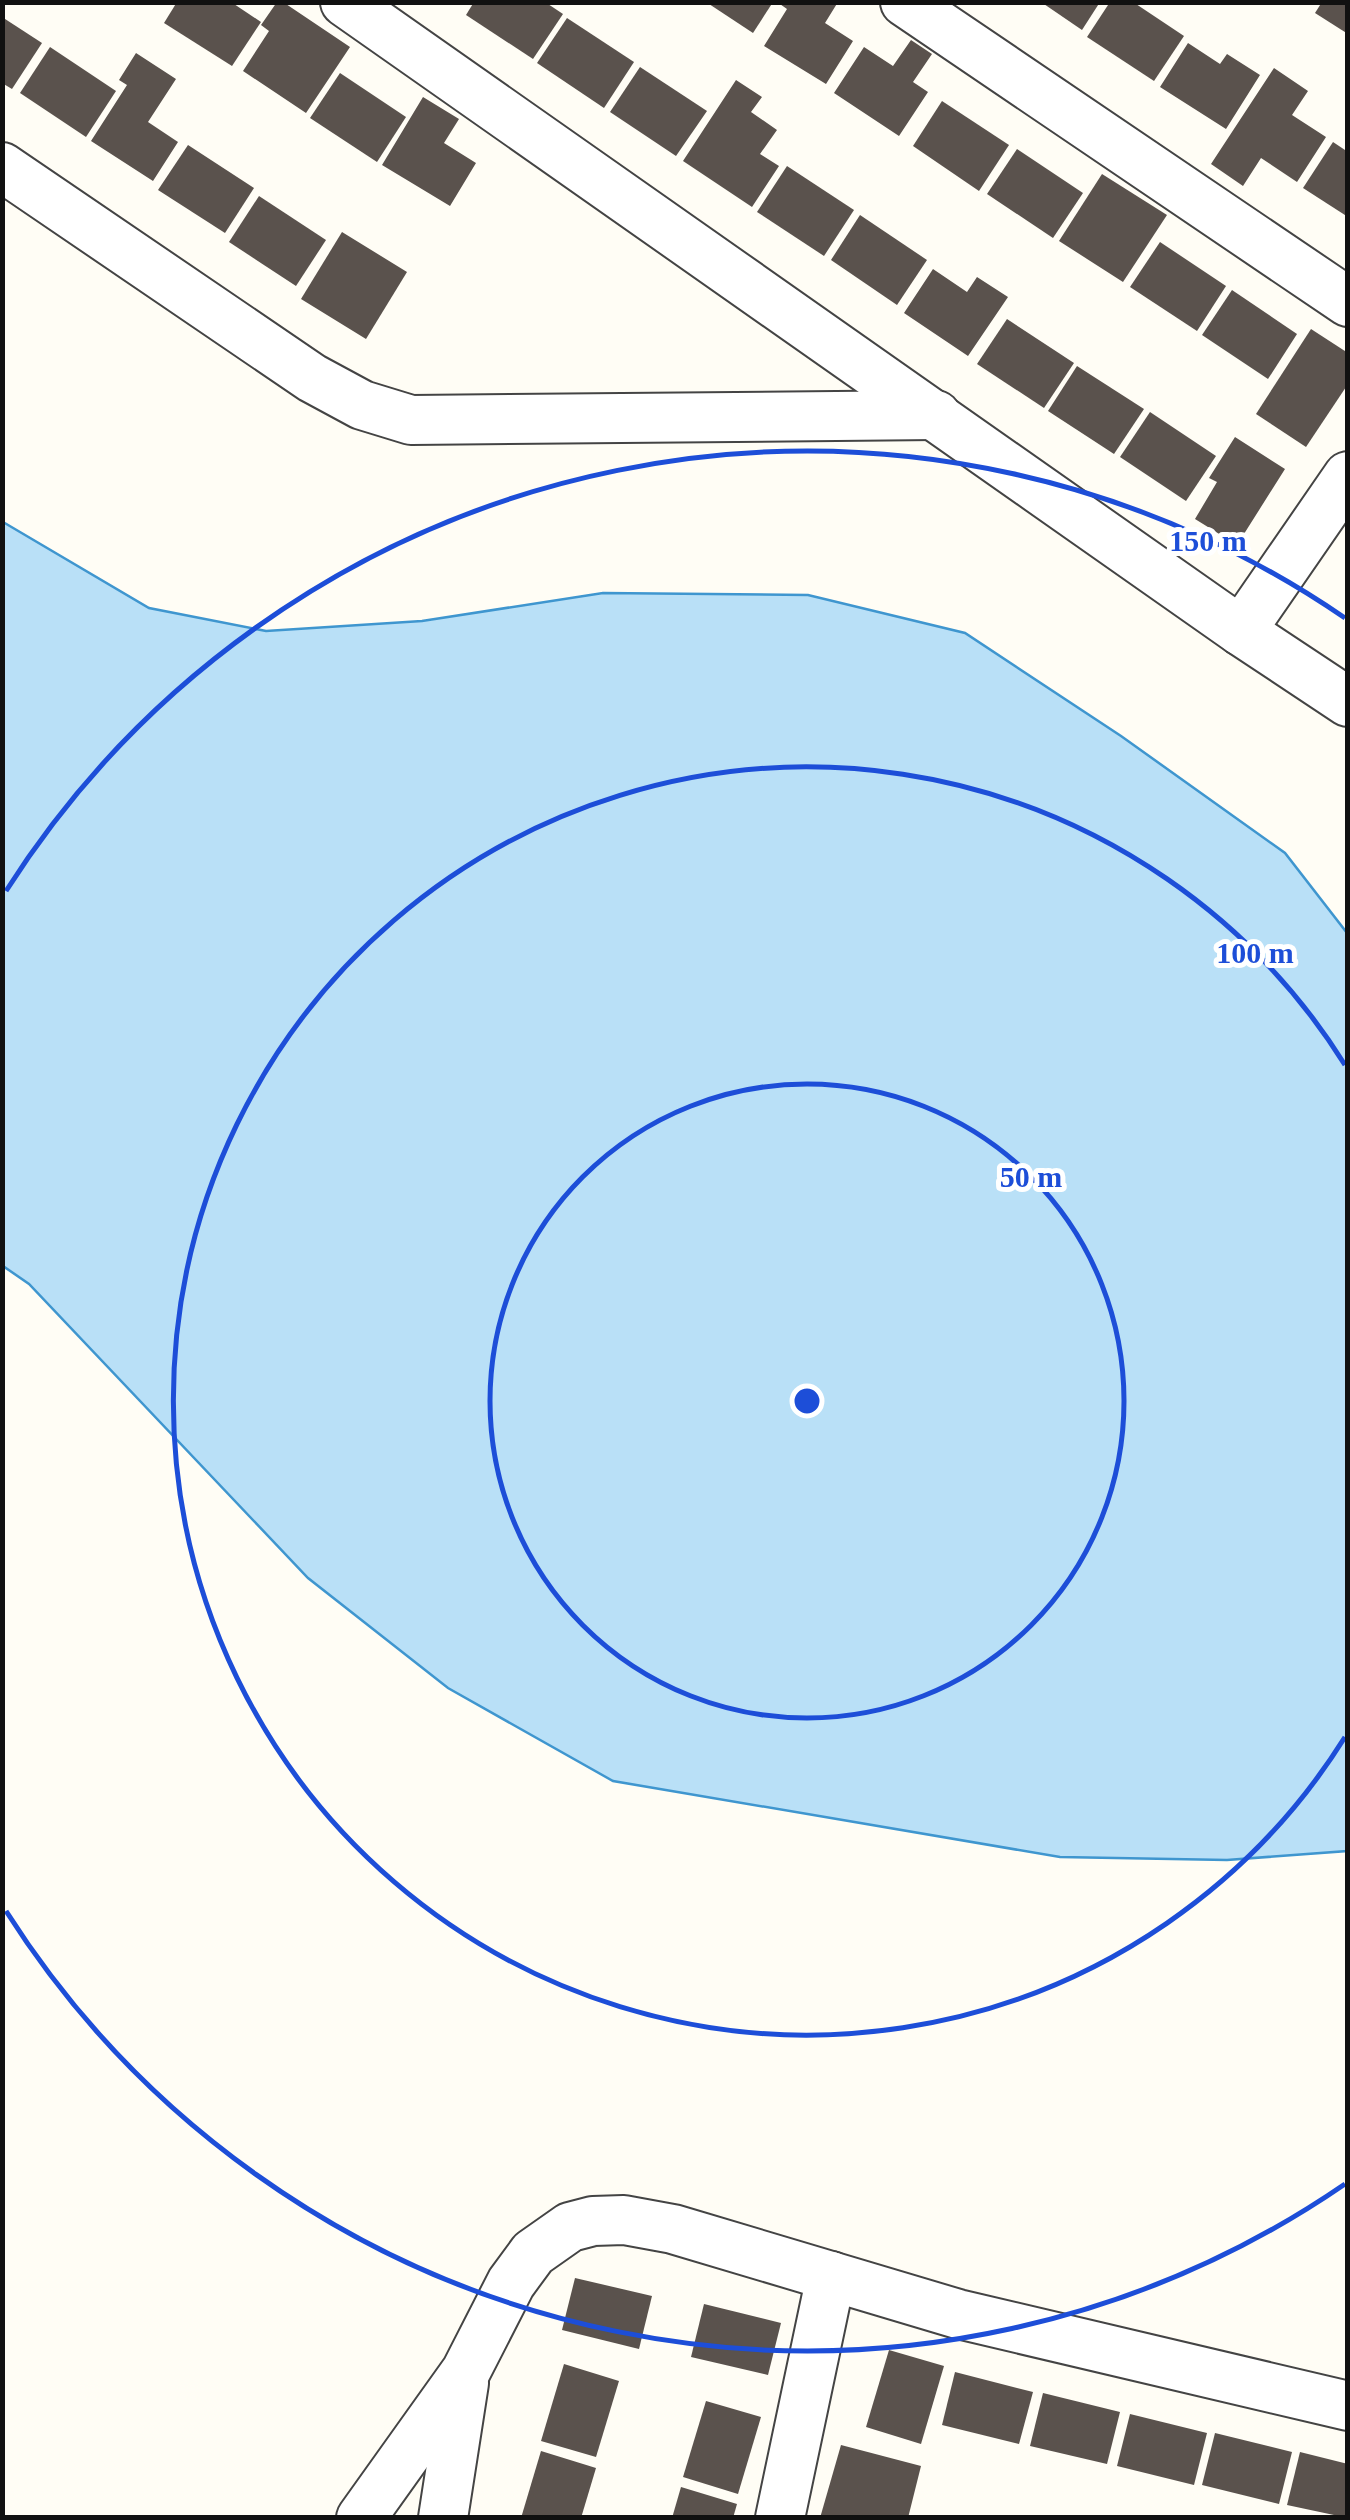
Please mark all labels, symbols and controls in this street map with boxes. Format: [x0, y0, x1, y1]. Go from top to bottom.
text: 150 m [1169, 524, 1247, 557]
text: 100 m [1216, 936, 1294, 969]
text: 50 m [1000, 1160, 1062, 1193]
centre of rings [789, 1383, 825, 1419]

